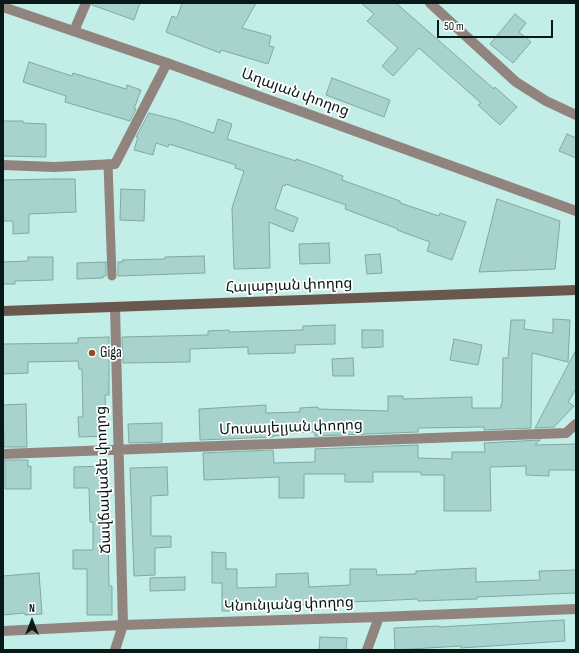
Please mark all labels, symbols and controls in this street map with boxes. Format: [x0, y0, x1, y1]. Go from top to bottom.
scale bar [439, 12, 555, 38]
text: 50 m [444, 19, 464, 34]
street label: Աղայան փողոց [238, 65, 352, 121]
street label: Հալաբյան փողոց [225, 275, 353, 297]
place label: Giga [100, 344, 122, 362]
marker: Giga [87, 348, 97, 358]
street label: Ճավճավաձե փողոց [92, 406, 116, 554]
street label: Մուսայելյան փողոց [219, 416, 363, 440]
street label: Կնունյանց փողոց [224, 594, 354, 616]
north arrow [12, 601, 52, 641]
text: N [29, 602, 35, 615]

